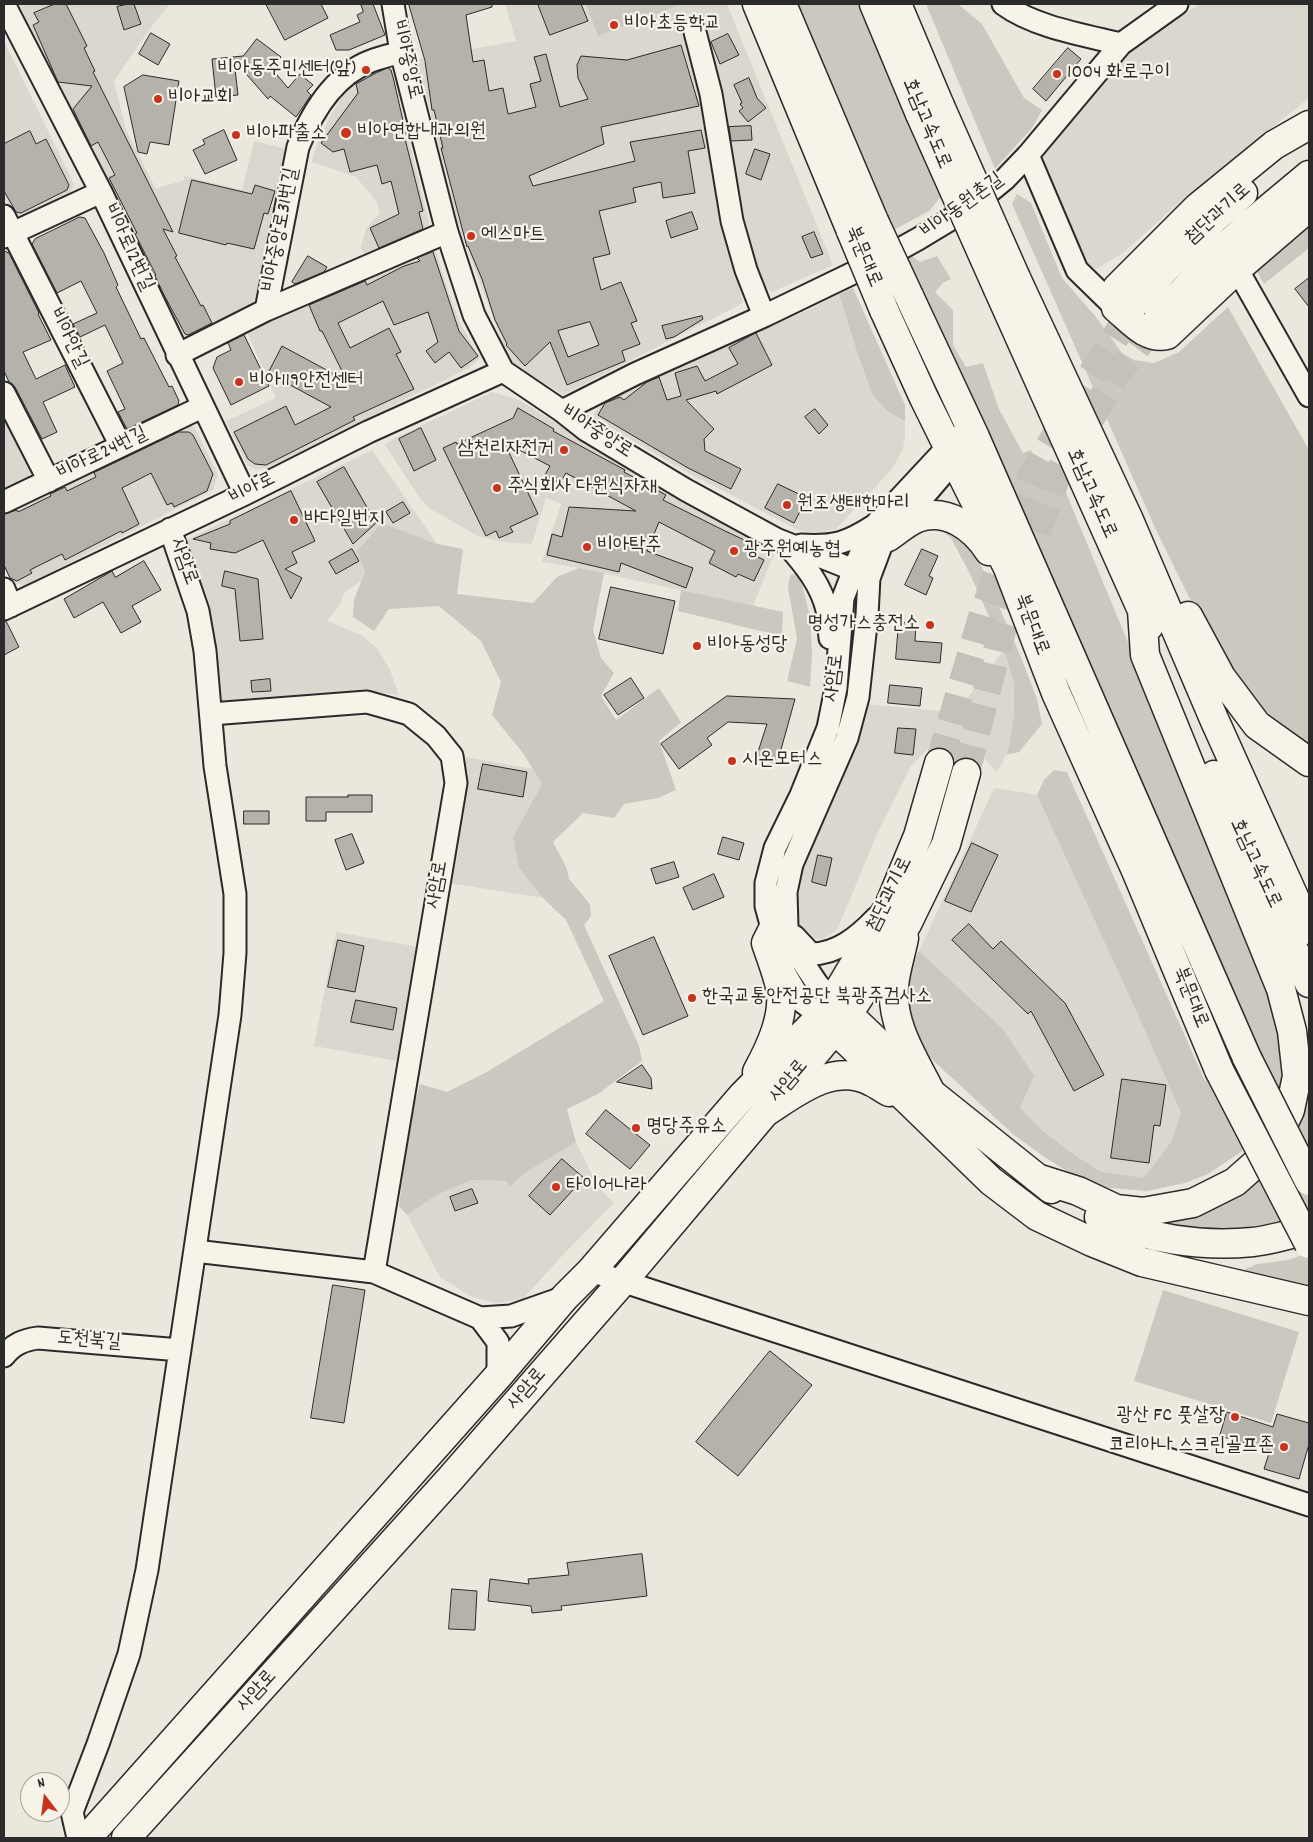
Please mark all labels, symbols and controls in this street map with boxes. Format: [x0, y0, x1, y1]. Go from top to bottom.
place label: 비아초등학교 [624, 13, 721, 37]
street label: 비아중앙로 [384, 18, 426, 102]
marker: 비아초등학교 [608, 19, 620, 31]
place label: 비아동주민센터(앞) [217, 58, 356, 82]
place label: 1004 화로구이 [1067, 62, 1170, 86]
marker: 비아동주민센터(앞) [360, 64, 372, 76]
marker: 1004 화로구이 [1051, 68, 1063, 80]
street label: 호남고속도로 [895, 75, 955, 173]
place label: 비아교회 [168, 87, 232, 111]
marker: 비아교회 [152, 93, 164, 105]
place label: 비아연합내과의원 [357, 121, 486, 145]
place label: 비아파출소 [246, 123, 326, 147]
marker: 비아연합내과의원 [339, 126, 353, 140]
marker: 비아파출소 [230, 129, 242, 141]
street label: 비아중앙로31번길 [258, 166, 306, 294]
street label: 비아동원촌길 [917, 169, 1009, 245]
street label: 첨단과기로 [1181, 179, 1257, 251]
street label: 비아로12번길 [96, 201, 158, 295]
street label: 북문대로 [838, 223, 886, 291]
place label: 에스마트 [481, 224, 545, 248]
marker: 에스마트 [465, 230, 477, 242]
street label: 비아안길 [42, 305, 92, 373]
place label: 비아119안전센터 [249, 370, 363, 394]
marker: 비아119안전센터 [233, 376, 245, 388]
street label: 비아중앙로 [556, 401, 636, 465]
street label: 비아로24번길 [54, 423, 152, 487]
place label: 삼천리자전거 [457, 438, 554, 462]
marker: 삼천리자전거 [558, 444, 570, 456]
street label: 호남고속도로 [1059, 445, 1121, 543]
street label: 비아로 [226, 468, 280, 512]
place label: 주식회사 다원식자재 [507, 476, 656, 500]
marker: 주식회사 다원식자재 [491, 482, 503, 494]
place label: 원조생태한마리 [797, 493, 910, 517]
marker: 원조생태한마리 [781, 499, 793, 511]
place label: 바다일번지 [304, 508, 384, 532]
marker: 바다일번지 [288, 514, 300, 526]
street label: 사암로 [162, 535, 202, 589]
place label: 비아탁주 [597, 535, 661, 559]
place label: 광주원예농협 [744, 539, 841, 563]
marker: 비아탁주 [581, 541, 593, 553]
marker: 광주원예농협 [728, 545, 740, 557]
street label: 북문대로 [1007, 591, 1053, 659]
place label: 명성가스충전소 [807, 613, 920, 637]
marker: 명성가스충전소 [924, 619, 936, 631]
place label: 비아동성당 [707, 634, 787, 658]
marker: 비아동성당 [691, 640, 703, 652]
street label: 사암로 [821, 653, 851, 703]
place label: 시온모터스 [742, 749, 822, 773]
marker: 시온모터스 [726, 755, 738, 767]
street label: 호남고속도로 [1223, 815, 1285, 913]
street label: 첨단과기로 [863, 854, 919, 936]
street label: 사암로 [423, 859, 455, 911]
street label: 북문대로 [1166, 964, 1212, 1032]
place label: 한국교통안전공단 북광주검사소 [702, 986, 932, 1010]
marker: 한국교통안전공단 북광주검사소 [686, 992, 698, 1004]
street label: 사암로 [765, 1056, 815, 1108]
place label: 명당주유소 [646, 1116, 726, 1140]
marker: 명당주유소 [630, 1122, 642, 1134]
place label: 타이어나라 [566, 1175, 646, 1199]
marker: 타이어나라 [550, 1181, 562, 1193]
street label: 도천북길 [56, 1328, 122, 1356]
street label: 사암로 [503, 1364, 553, 1416]
place label: 광산 FC 풋살장 [1117, 1405, 1225, 1429]
marker: 광산 FC 풋살장 [1229, 1411, 1241, 1423]
place label: 코리아나 스크린골프존 [1108, 1435, 1274, 1459]
marker: 코리아나 스크린골프존 [1278, 1441, 1290, 1453]
street label: 사암로 [233, 1666, 283, 1718]
north arrow [20, 1772, 70, 1822]
text: N [35, 1773, 47, 1794]

